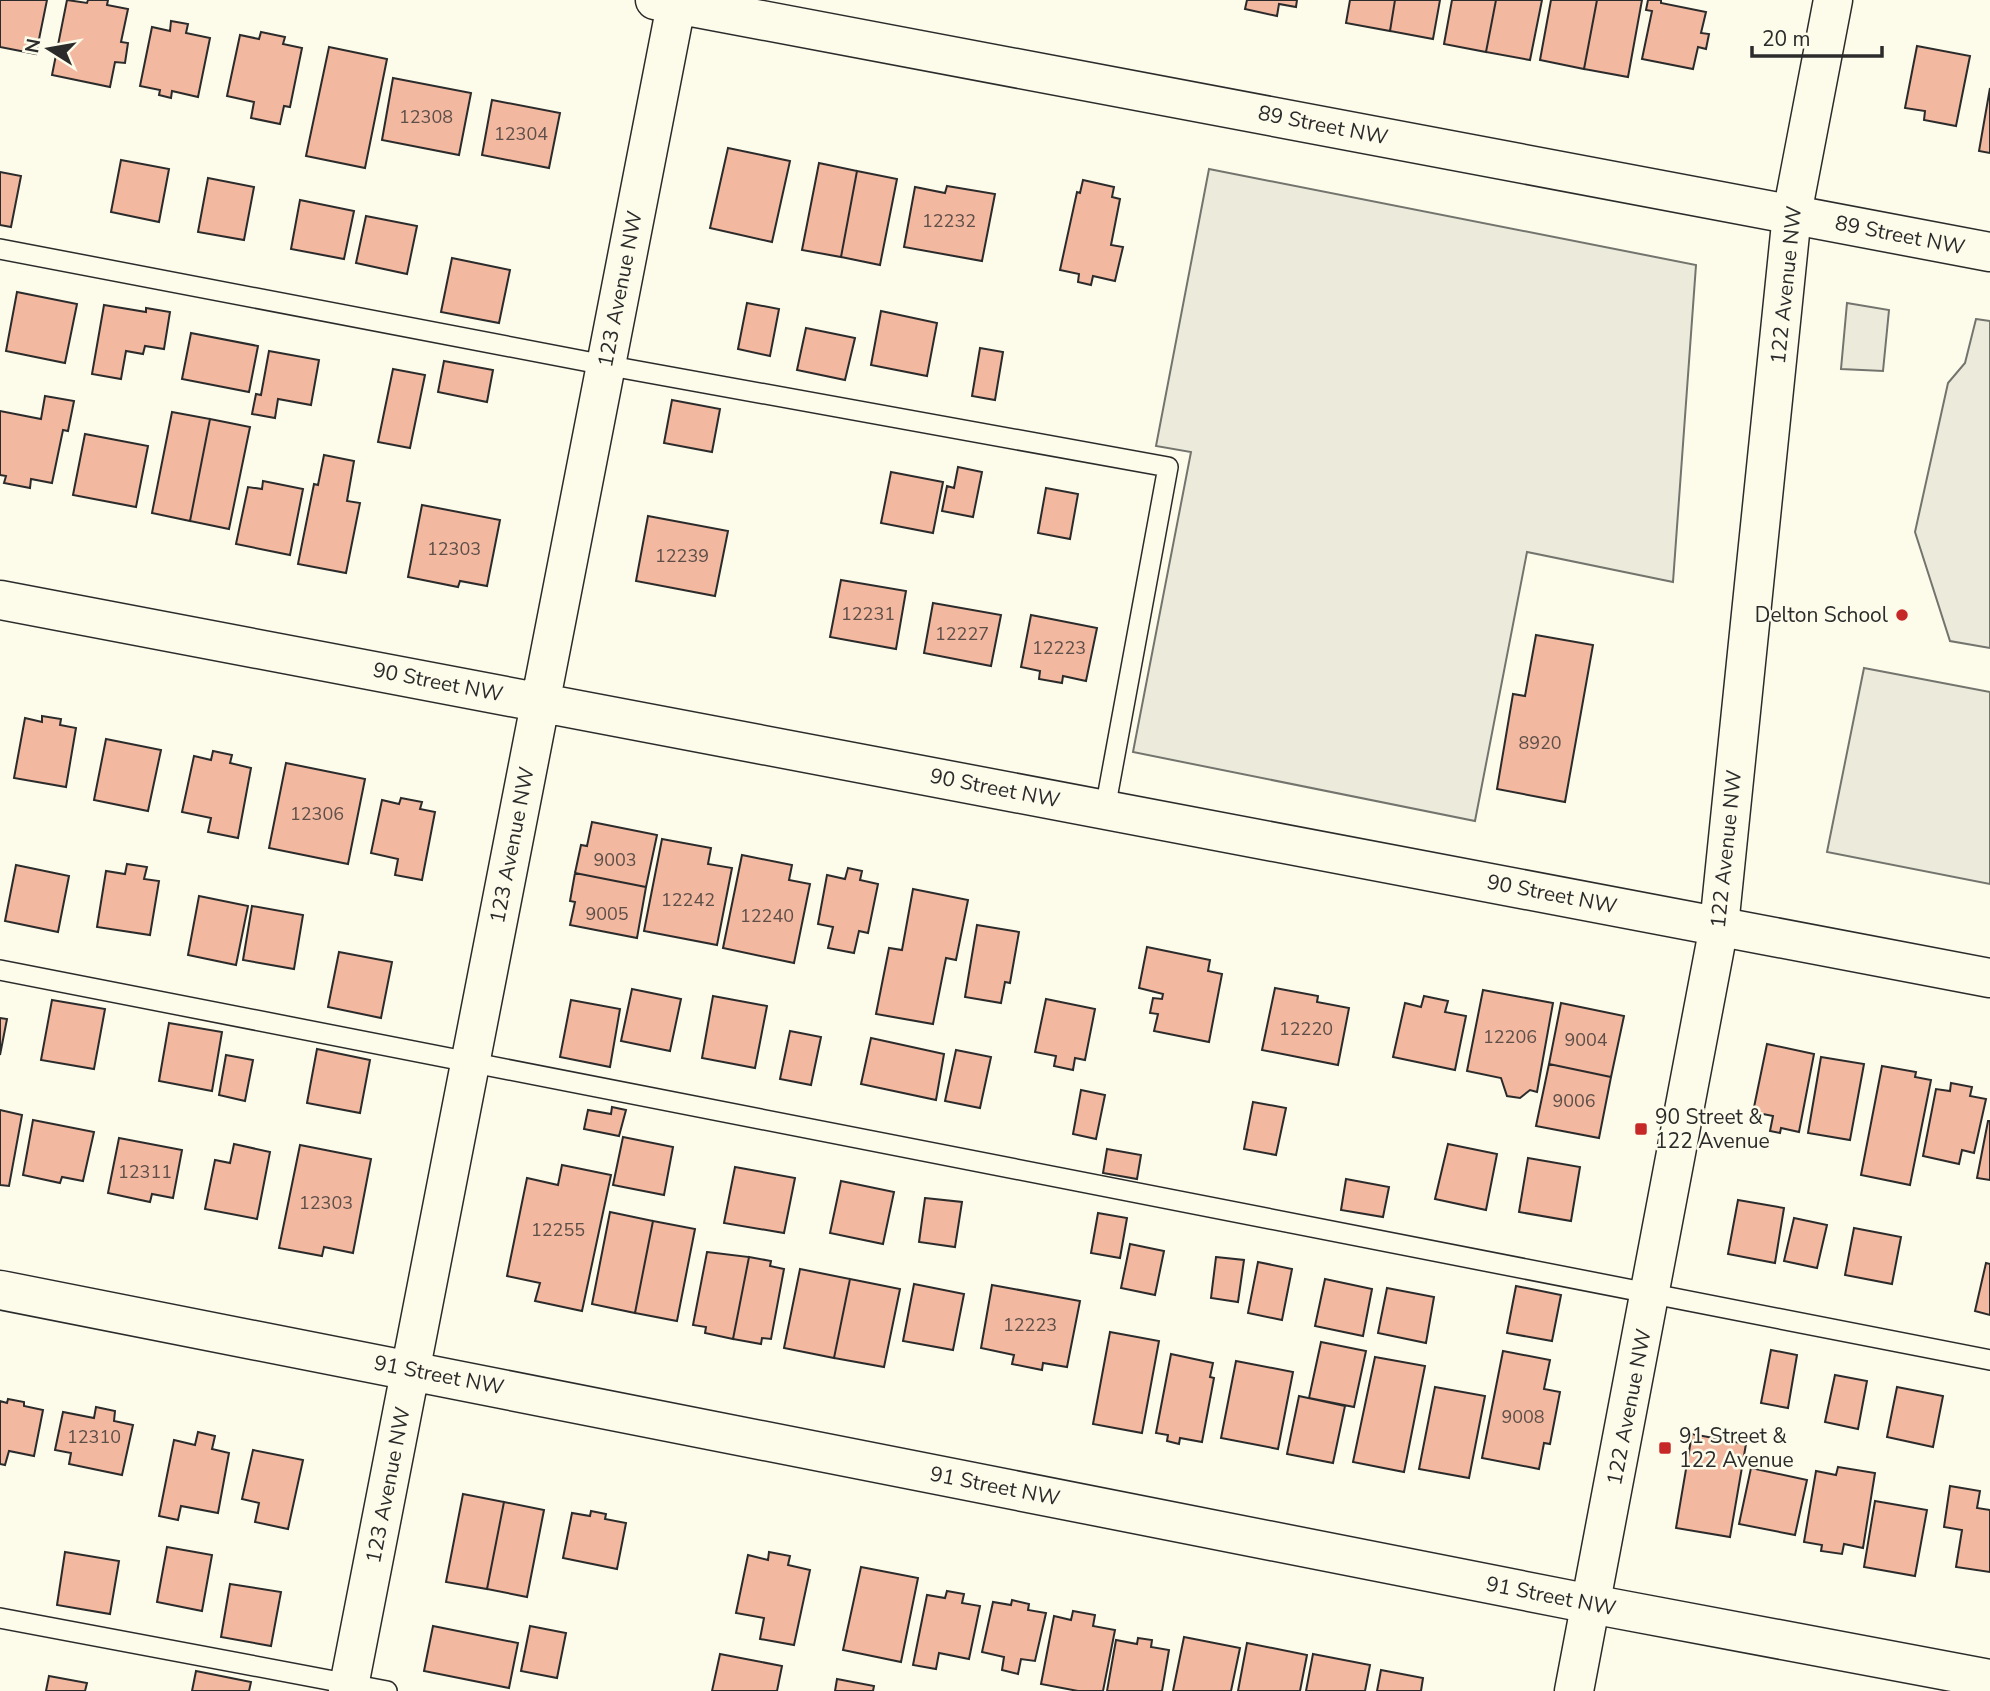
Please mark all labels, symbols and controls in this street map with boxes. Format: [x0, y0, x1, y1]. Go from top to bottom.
north arrow [14, 14, 84, 84]
scale bar [1752, 14, 1882, 58]
text: 20 m [1762, 25, 1811, 53]
text: N [19, 36, 47, 55]
street label: 89 Street NW [1256, 99, 1390, 151]
house number: 12308 [399, 105, 453, 129]
house number: 12304 [494, 122, 548, 146]
street label: 122 Avenue NW [1764, 205, 1808, 365]
street label: 123 Avenue NW [591, 208, 649, 370]
house number: 12232 [922, 209, 976, 233]
street label: 89 Street NW [1833, 209, 1967, 261]
house number: 12303 [427, 537, 481, 561]
house number: 12239 [655, 544, 709, 568]
place label: Delton School [1755, 601, 1889, 629]
house number: 12231 [841, 602, 895, 626]
marker: Delton School [1894, 607, 1910, 623]
house number: 12227 [935, 622, 989, 646]
house number: 12223 [1032, 636, 1086, 660]
street label: 90 Street NW [371, 656, 505, 708]
house number: 8920 [1518, 731, 1562, 755]
street label: 90 Street NW [928, 762, 1062, 814]
street label: 123 Avenue NW [483, 764, 541, 926]
street label: 122 Avenue NW [1704, 769, 1748, 929]
house number: 12306 [290, 802, 344, 826]
house number: 9003 [593, 848, 637, 872]
street label: 90 Street NW [1485, 868, 1619, 920]
house number: 12242 [661, 888, 715, 912]
house number: 9005 [585, 902, 629, 926]
house number: 12240 [740, 904, 794, 928]
house number: 12220 [1279, 1017, 1333, 1041]
house number: 12206 [1483, 1025, 1537, 1049]
house number: 9004 [1564, 1028, 1608, 1052]
house number: 9006 [1552, 1089, 1596, 1113]
place label: 90 Street & 122 Avenue [1655, 1103, 1770, 1155]
marker: 90 Street & 122 Avenue [1633, 1121, 1649, 1137]
house number: 12311 [118, 1160, 172, 1184]
house number: 12303 [299, 1191, 353, 1215]
house number: 12255 [531, 1218, 585, 1242]
house number: 12223 [1003, 1313, 1057, 1337]
street label: 122 Avenue NW [1600, 1326, 1658, 1488]
street label: 91 Street NW [372, 1349, 506, 1401]
street label: 123 Avenue NW [359, 1404, 417, 1566]
house number: 9008 [1501, 1405, 1545, 1429]
place label: 91 Street & 122 Avenue [1679, 1422, 1794, 1474]
house number: 12310 [67, 1425, 121, 1449]
marker: 91 Street & 122 Avenue [1657, 1440, 1673, 1456]
street label: 91 Street NW [928, 1460, 1062, 1512]
street label: 91 Street NW [1484, 1570, 1618, 1622]

